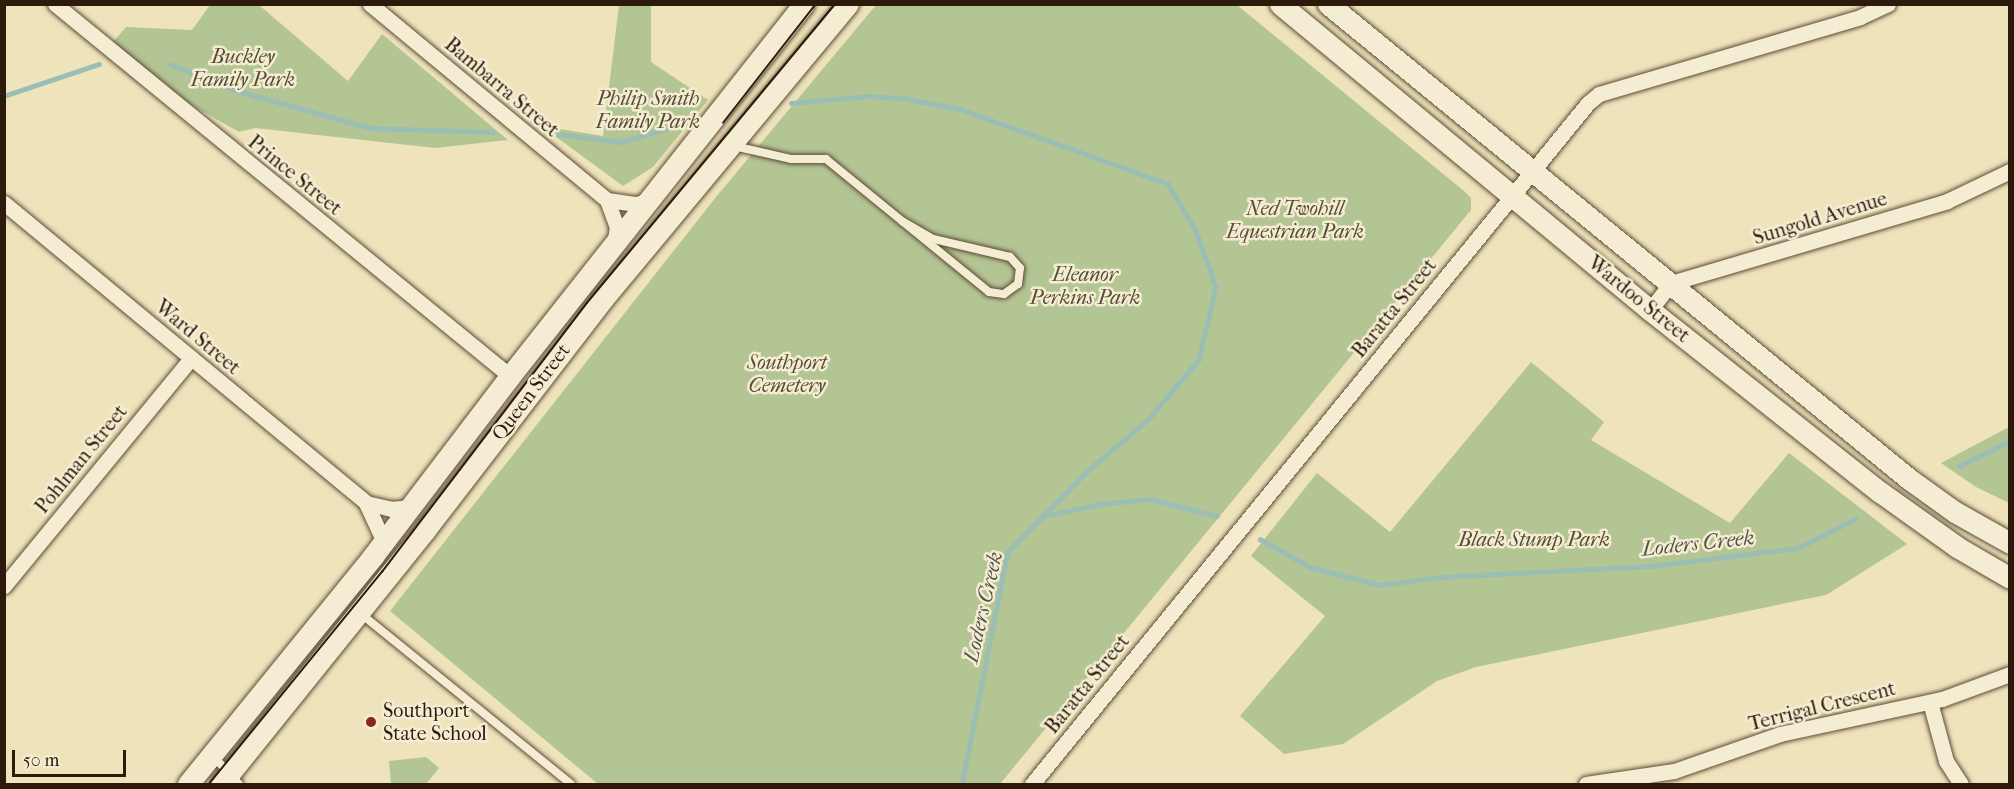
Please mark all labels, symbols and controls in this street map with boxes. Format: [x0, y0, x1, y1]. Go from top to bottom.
street label: Bambarra Street [440, 32, 564, 142]
park label: Buckley Family Park [191, 44, 295, 91]
park label: Philip Smith Family Park [596, 86, 700, 133]
street label: Prince Street [243, 130, 347, 220]
street label: Sungold Avenue [1750, 186, 1890, 250]
park label: Ned Twohill Equestrian Park [1226, 197, 1364, 244]
street label: Wardoo Street [1583, 251, 1695, 347]
street label: Baratta Street [1347, 254, 1441, 362]
park label: Eleanor Perkins Park [1030, 263, 1140, 310]
street label: Ward Street [151, 294, 245, 380]
street label: Queen Street [487, 339, 575, 445]
park label: Southport Cemetery [747, 351, 827, 398]
street label: Pohlman Street [30, 400, 132, 518]
water label: Loders Creek [1640, 525, 1756, 561]
park label: Black Stump Park [1458, 527, 1610, 551]
water label: Loders Creek [958, 549, 1008, 665]
street label: Baratta Street [1040, 630, 1134, 738]
street label: Terrigal Crescent [1746, 676, 1898, 736]
place label: Southport State School [383, 698, 487, 745]
marker: Southport State School [364, 715, 378, 729]
scale bar [15, 738, 129, 776]
text: 50 m [23, 750, 59, 771]

